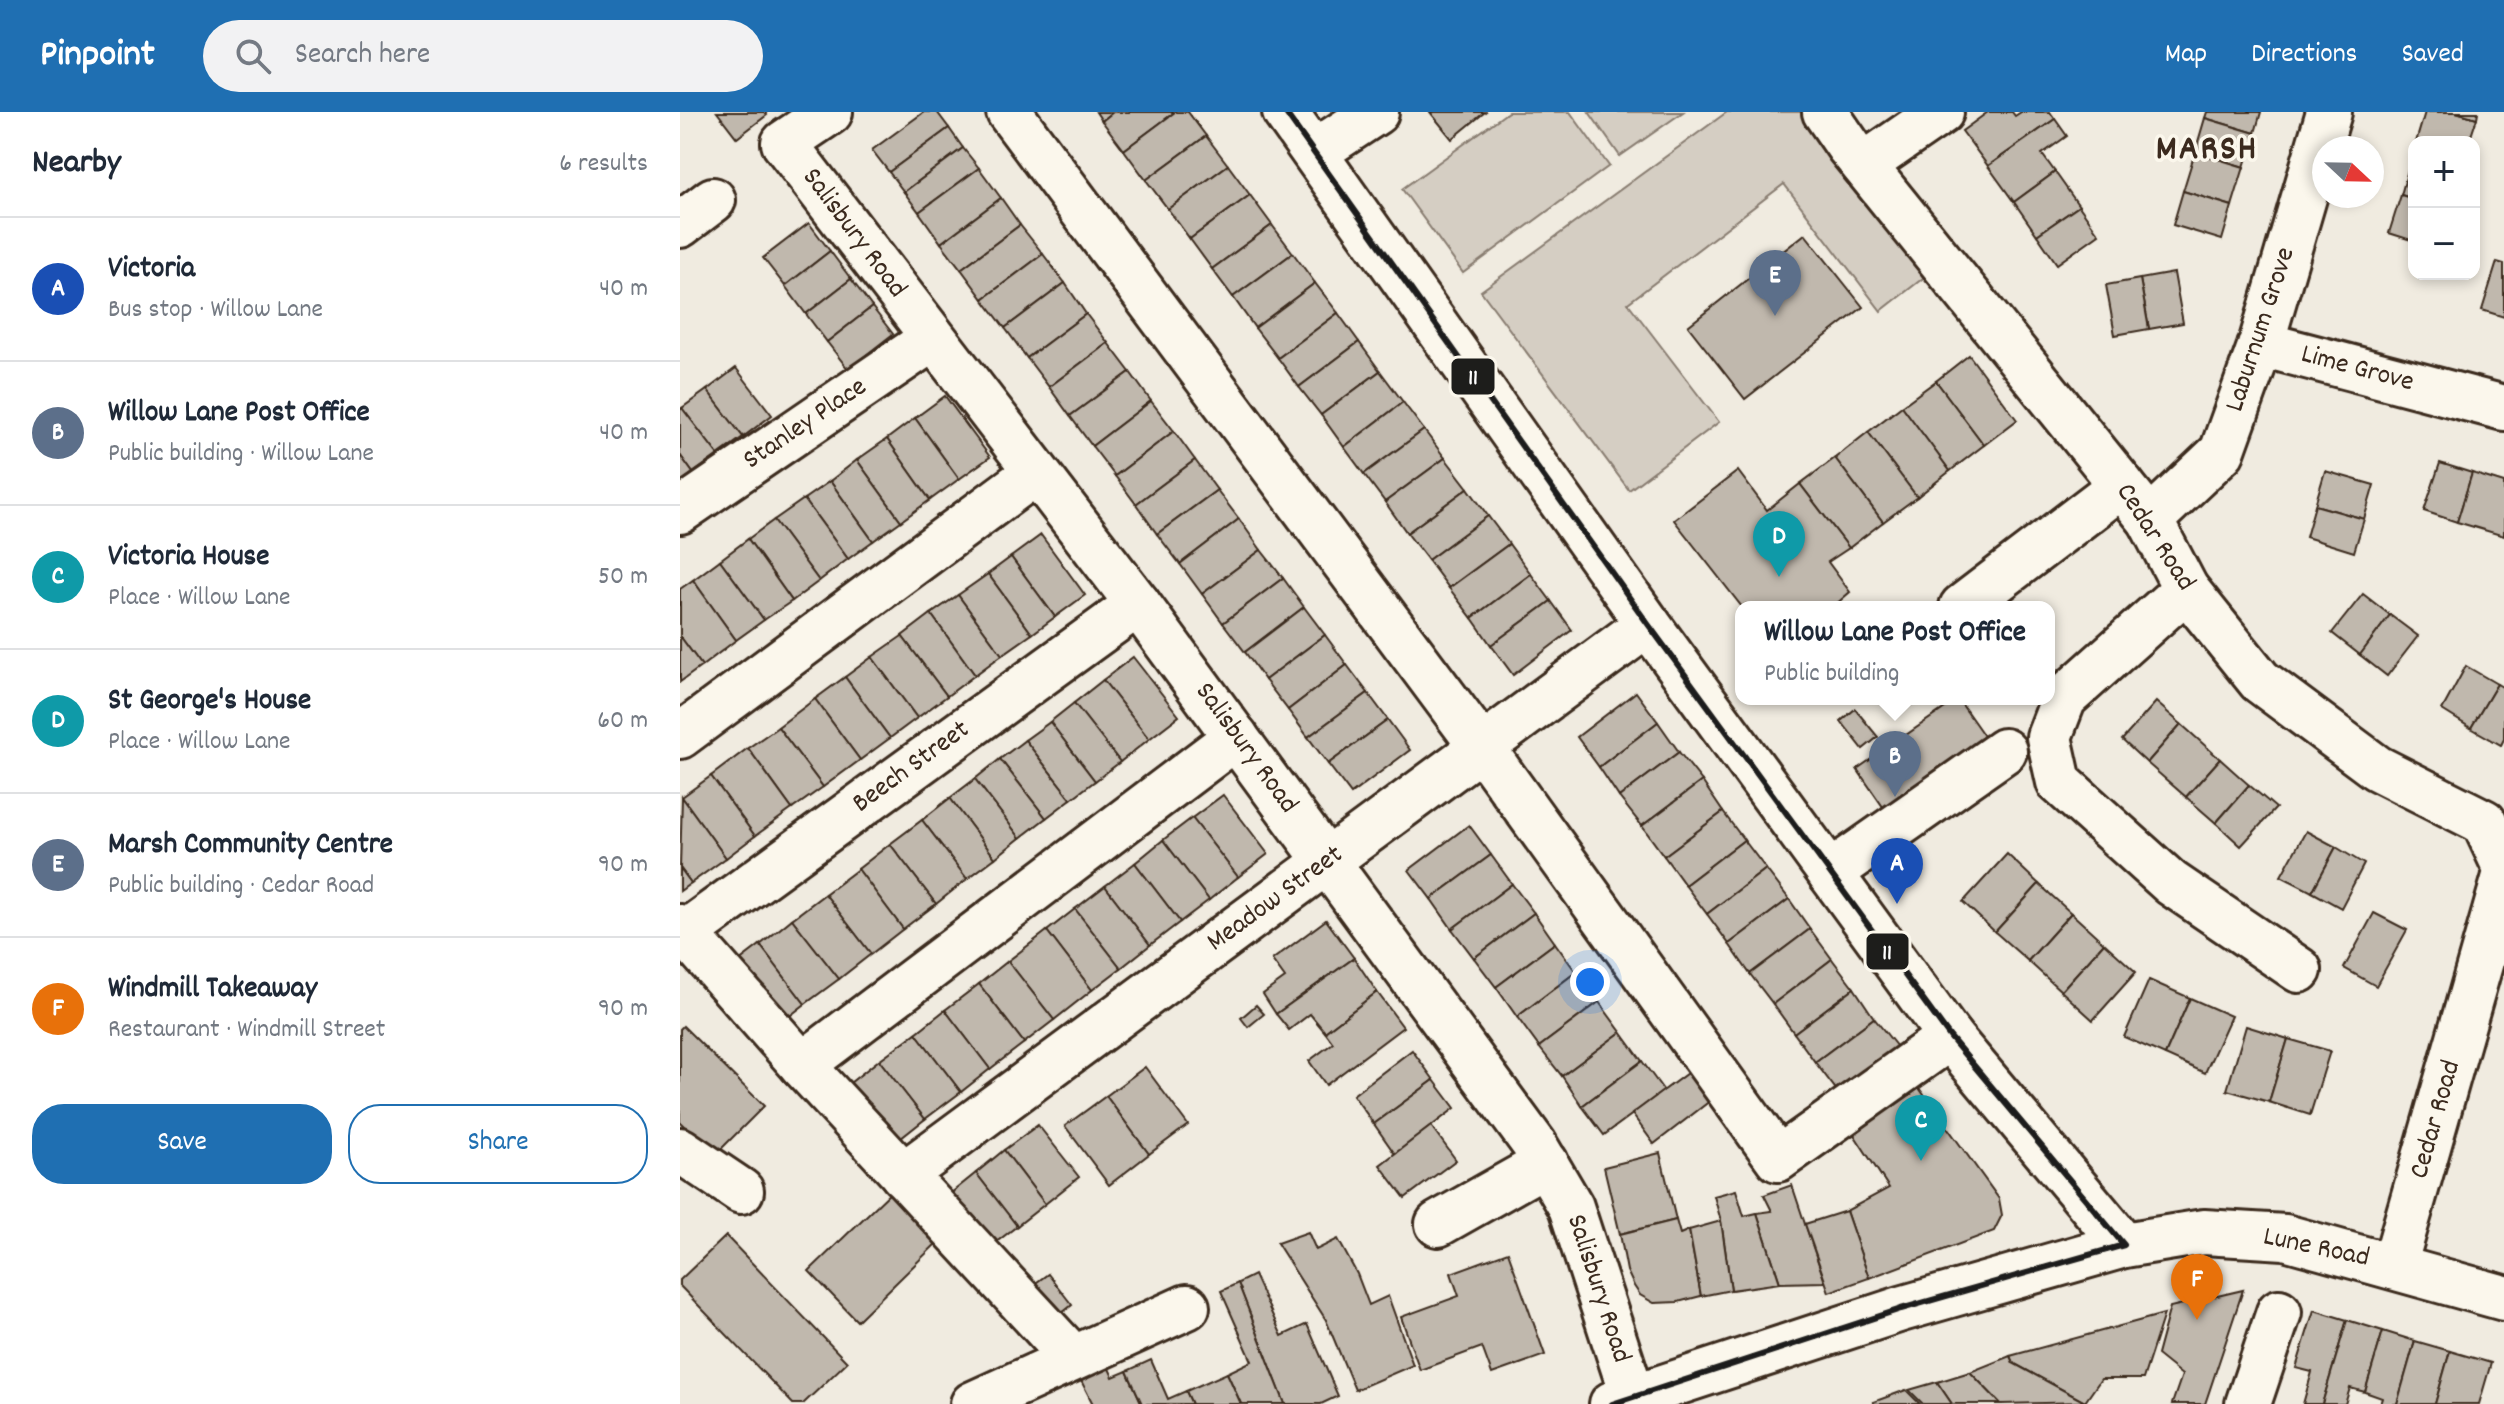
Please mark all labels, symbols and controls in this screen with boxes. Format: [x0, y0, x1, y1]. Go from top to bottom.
search box [203, 20, 763, 92]
text: Pinpoint [40, 29, 155, 84]
icon: search [231, 34, 275, 78]
text: Search here [295, 35, 430, 78]
text: Map [2165, 36, 2207, 76]
text: Directions [2251, 36, 2357, 76]
text: Saved [2401, 36, 2464, 76]
district label: MARSH [2156, 125, 2258, 177]
north arrow [2312, 136, 2384, 208]
map controls [2408, 136, 2480, 280]
button: + [2408, 136, 2480, 208]
text: Nearby [32, 140, 121, 189]
text: 6 results [559, 146, 648, 183]
street label: Salisbury Road [791, 161, 915, 307]
button: − [2408, 208, 2480, 280]
street label: Laburnum Grove [2217, 243, 2307, 417]
text: Victoria [108, 249, 195, 292]
pin: E [1749, 250, 1801, 316]
text: A [51, 271, 65, 308]
text: 40 m [599, 271, 648, 308]
text: Bus stop · Willow Lane [108, 292, 323, 329]
street label: Lime Grove [2296, 336, 2418, 404]
line badge: 11 [1450, 357, 1496, 396]
text: 11 [1468, 364, 1478, 395]
street label: Stanley Place [736, 369, 876, 481]
text: Willow Lane Post Office [108, 393, 370, 436]
text: B [52, 415, 64, 452]
text: 40 m [599, 415, 648, 452]
text: Public building · Willow Lane [108, 436, 374, 473]
street label: Cedar Road [2104, 476, 2204, 600]
pin: D [1753, 511, 1805, 577]
text: Victoria House [108, 537, 269, 580]
text: C [52, 559, 64, 596]
text: 50 m [598, 559, 648, 596]
text: Place · Willow Lane [108, 580, 291, 617]
popup [1735, 601, 2055, 705]
text: Willow Lane Post Office [1764, 613, 2026, 656]
text: Public building [1764, 656, 1900, 693]
street label: Salisbury Road [1184, 675, 1306, 823]
text: St George's House [108, 681, 311, 724]
text: D [51, 703, 65, 740]
text: 60 m [597, 703, 648, 740]
street label: Beech Street [845, 712, 979, 824]
text: Place · Willow Lane [108, 724, 291, 761]
pin: B [1869, 731, 1921, 797]
text: Marsh Community Centre [108, 825, 393, 868]
street label: Meadow Street [1200, 837, 1352, 963]
pin: A [1871, 838, 1923, 904]
text: E [52, 847, 64, 884]
text: 90 m [598, 847, 648, 884]
text: Public building · Cedar Road [108, 868, 374, 905]
line badge: 11 [1865, 932, 1910, 971]
text: 11 [1882, 939, 1892, 970]
your location [1570, 962, 1610, 1002]
text: Windmill Takeaway [108, 969, 317, 1012]
text: F [52, 991, 64, 1028]
text: 90 m [598, 991, 648, 1028]
text: Restaurant · Windmill Street [108, 1012, 385, 1049]
street label: Cedar Road [2401, 1056, 2473, 1184]
pin: C [1895, 1095, 1947, 1161]
button: Save [32, 1104, 332, 1184]
button: Share [348, 1104, 648, 1184]
street label: Salisbury Road [1554, 1210, 1640, 1368]
street label: Lune Road [2259, 1218, 2373, 1280]
pin: F [2171, 1254, 2223, 1320]

